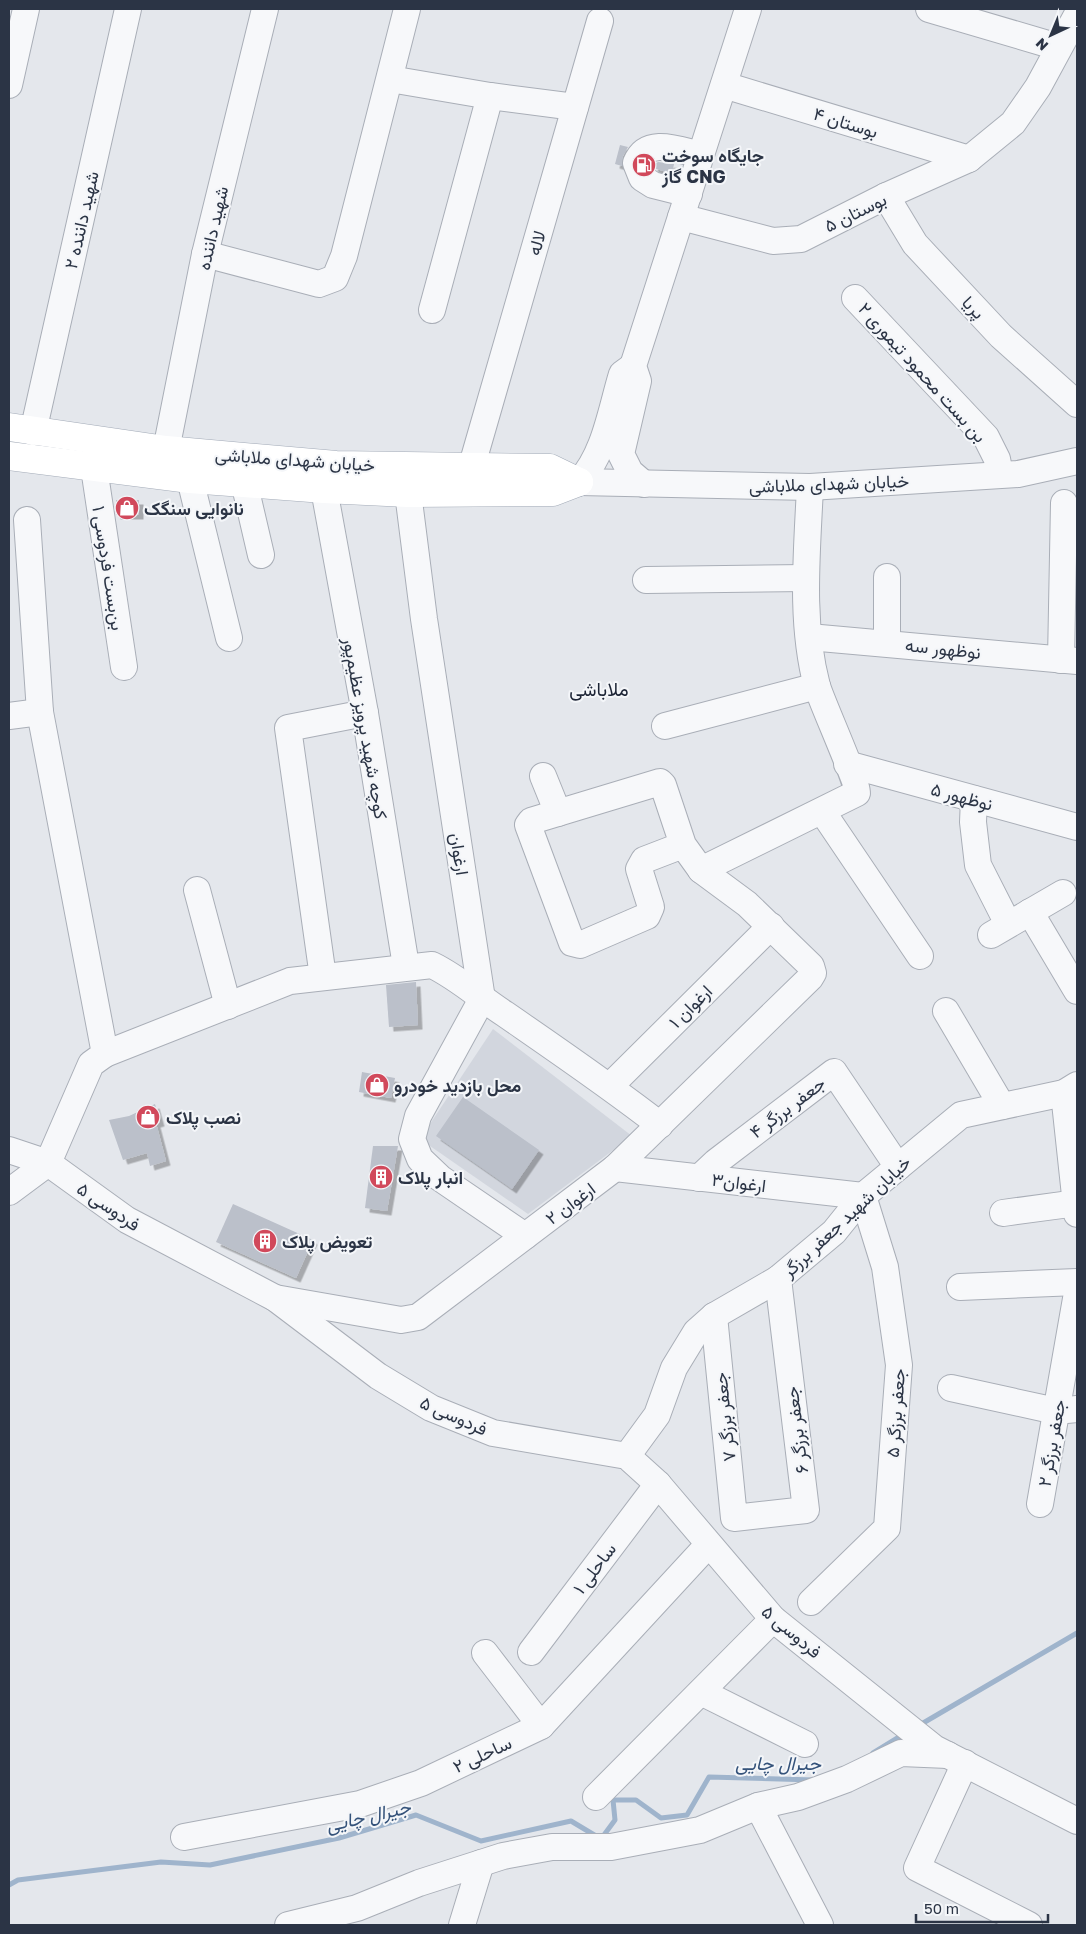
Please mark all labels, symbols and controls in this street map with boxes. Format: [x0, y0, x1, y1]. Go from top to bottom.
north arrow [1026, 10, 1076, 60]
text: N [1032, 35, 1051, 55]
street label: بوستان ۴ [811, 102, 881, 143]
place label: جایگاه سوخت گاز CNG [661, 144, 764, 188]
fuel station icon: جایگاه سوخت گاز CNG [631, 152, 657, 178]
street label: شهید داننده ۲ [59, 169, 104, 271]
street label: شهید داننده [192, 184, 233, 272]
street label: بوستان ۵ [820, 188, 890, 237]
street label: لاله [522, 228, 550, 258]
street label: پریا [956, 291, 990, 324]
street label: بن بست محمود تیموری ۲ [854, 297, 992, 447]
street label: خیابان شهدای ملاباشی [214, 442, 376, 477]
street label: خیابان شهدای ملاباشی [748, 469, 910, 498]
shop icon: نانوایی سنگک [114, 495, 140, 521]
place label: نانوایی سنگک [144, 497, 244, 520]
street label: بن‌بست فردوسی ۱ [87, 504, 130, 632]
street label: نوظهور سه [904, 633, 982, 664]
street label: کوچه شهید پرویز عظیم‌پور [337, 634, 393, 821]
district label: ملاباشی [569, 677, 629, 701]
street label: نوظهور ۵ [928, 777, 995, 816]
street label: ارغوان [445, 831, 474, 877]
street label: ارغوان ۱ [664, 980, 717, 1033]
street label: جعفر برزگر ۴ [745, 1071, 830, 1143]
shop icon: محل بازدید خودرو [364, 1072, 390, 1098]
place label: محل بازدید خودرو [394, 1074, 522, 1097]
shop icon: نصب پلاک [135, 1104, 161, 1130]
place label: نصب پلاک [166, 1106, 241, 1130]
street label: خیابان شهید جعفر برزگر [776, 1151, 916, 1283]
building icon: انبار پلاک [368, 1164, 394, 1190]
place label: انبار پلاک [398, 1166, 463, 1190]
street label: ارغوان۳ [710, 1168, 767, 1197]
street label: فردوسی ۵ [73, 1177, 145, 1236]
street label: ارغوان ۲ [541, 1177, 600, 1230]
building icon: تعویض پلاک [252, 1228, 278, 1254]
place label: تعویض پلاک [282, 1230, 373, 1254]
street label: جعفر برزگر ۵ [881, 1368, 910, 1458]
street label: جعفر برزگر ۷ [708, 1371, 741, 1463]
street label: جعفر برزگر ۶ [780, 1385, 813, 1475]
street label: فردوسی ۵ [417, 1390, 491, 1440]
street label: جعفر برزگر ۲ [1033, 1398, 1070, 1488]
street label: ساحلی ۱ [568, 1538, 621, 1598]
street label: فردوسی ۵ [757, 1600, 826, 1663]
street label: ساحلی ۲ [449, 1731, 515, 1778]
water label: جیرال چایی [735, 1751, 822, 1777]
water label: جیرال چایی [323, 1794, 414, 1839]
scale bar [916, 1892, 1048, 1924]
text: 50 m [924, 1899, 959, 1917]

